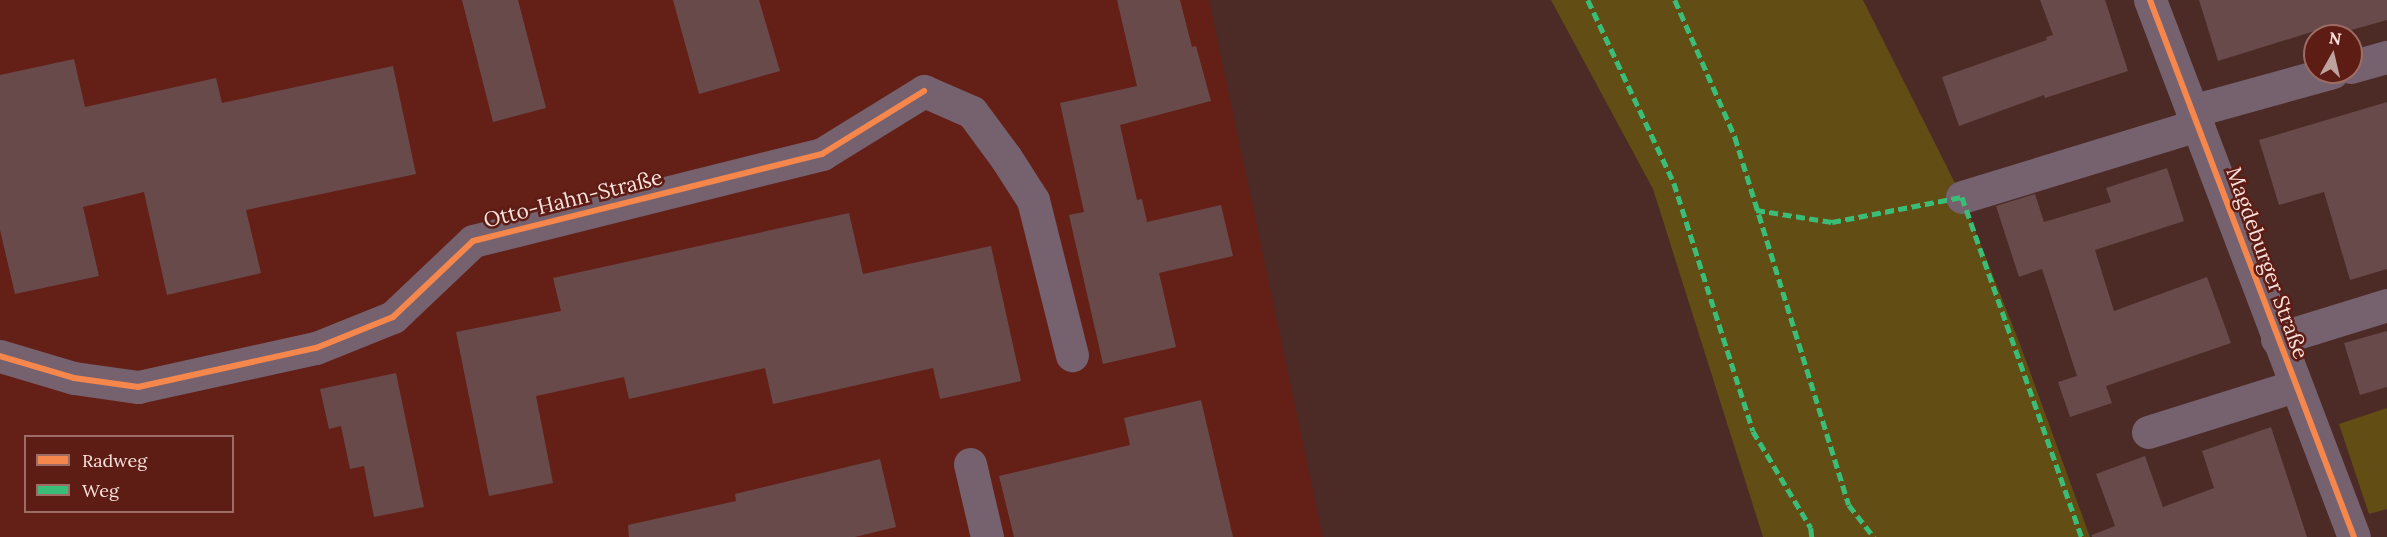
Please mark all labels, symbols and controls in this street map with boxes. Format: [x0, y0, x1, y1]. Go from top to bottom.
north arrow [2303, 24, 2363, 84]
text: N [2328, 27, 2343, 49]
street label: Magdeburger Straße [2221, 164, 2313, 362]
street label: Otto-Hahn-Straße [481, 165, 665, 233]
legend [24, 435, 234, 513]
text: Radweg [82, 449, 147, 472]
text: Weg [82, 479, 119, 502]

